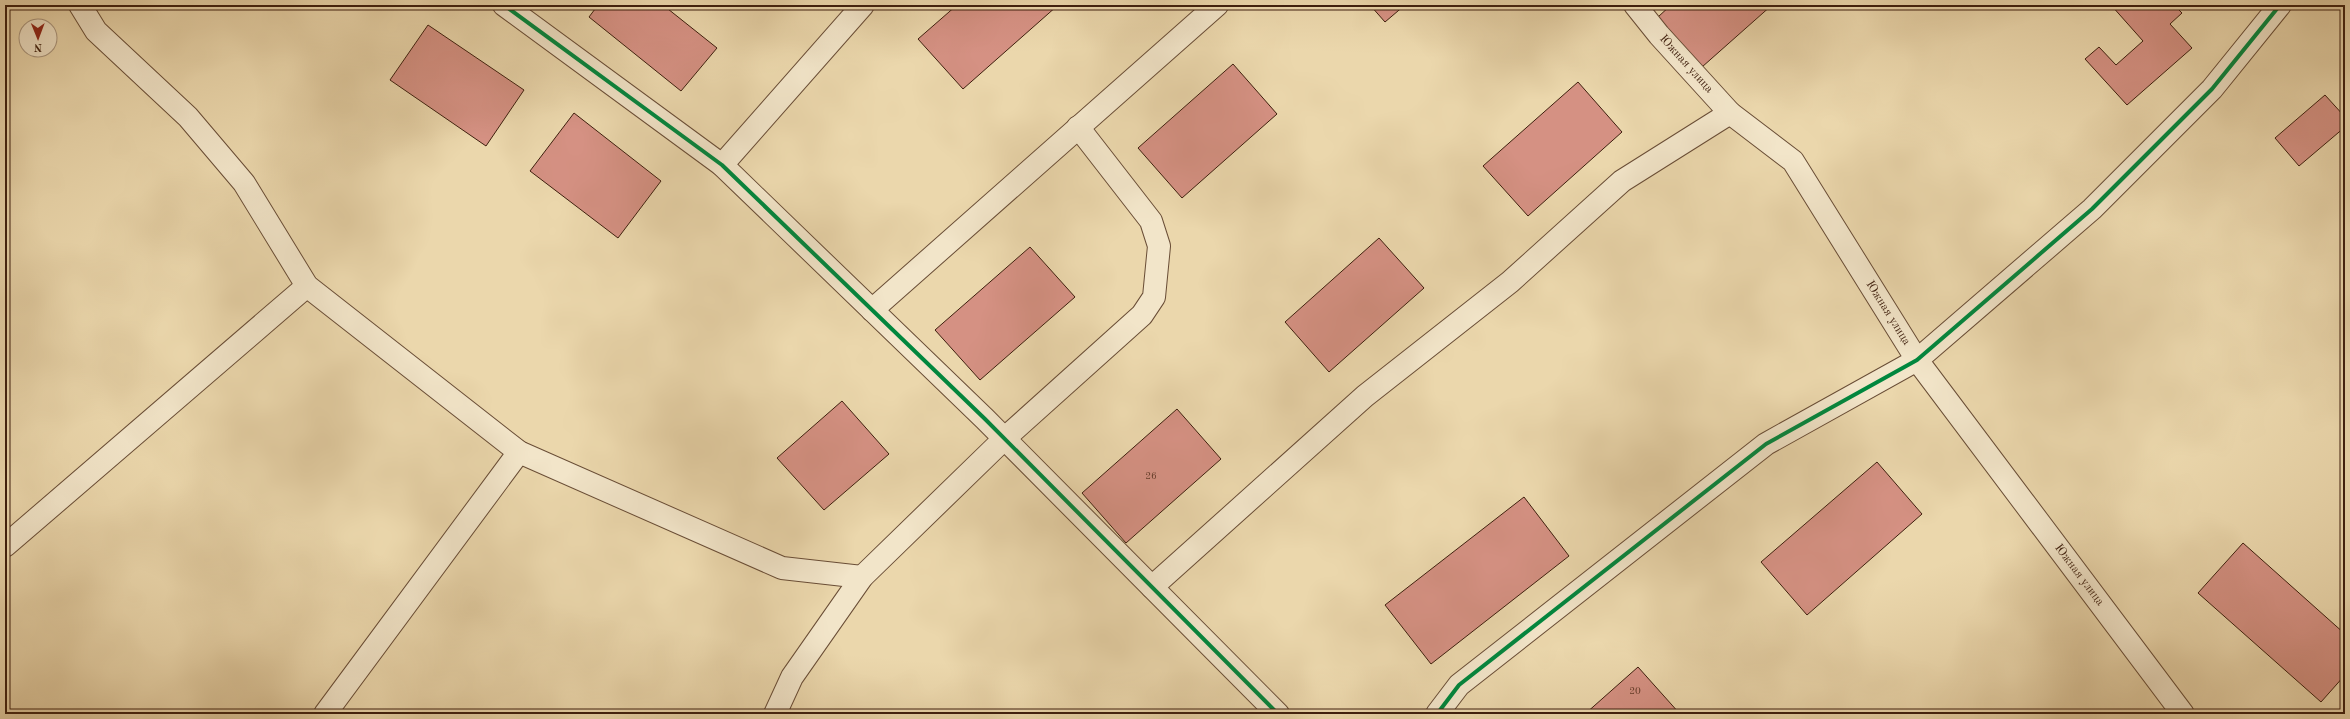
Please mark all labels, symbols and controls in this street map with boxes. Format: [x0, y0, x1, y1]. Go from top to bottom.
north arrow [18, 18, 58, 58]
street label: Южная улица [1657, 33, 1715, 95]
text: N [33, 41, 42, 52]
street label: Южная улица [1863, 279, 1913, 347]
house number: 26 [1145, 471, 1157, 481]
street label: Южная улица [2052, 542, 2106, 608]
house number: 20 [1629, 686, 1641, 696]

